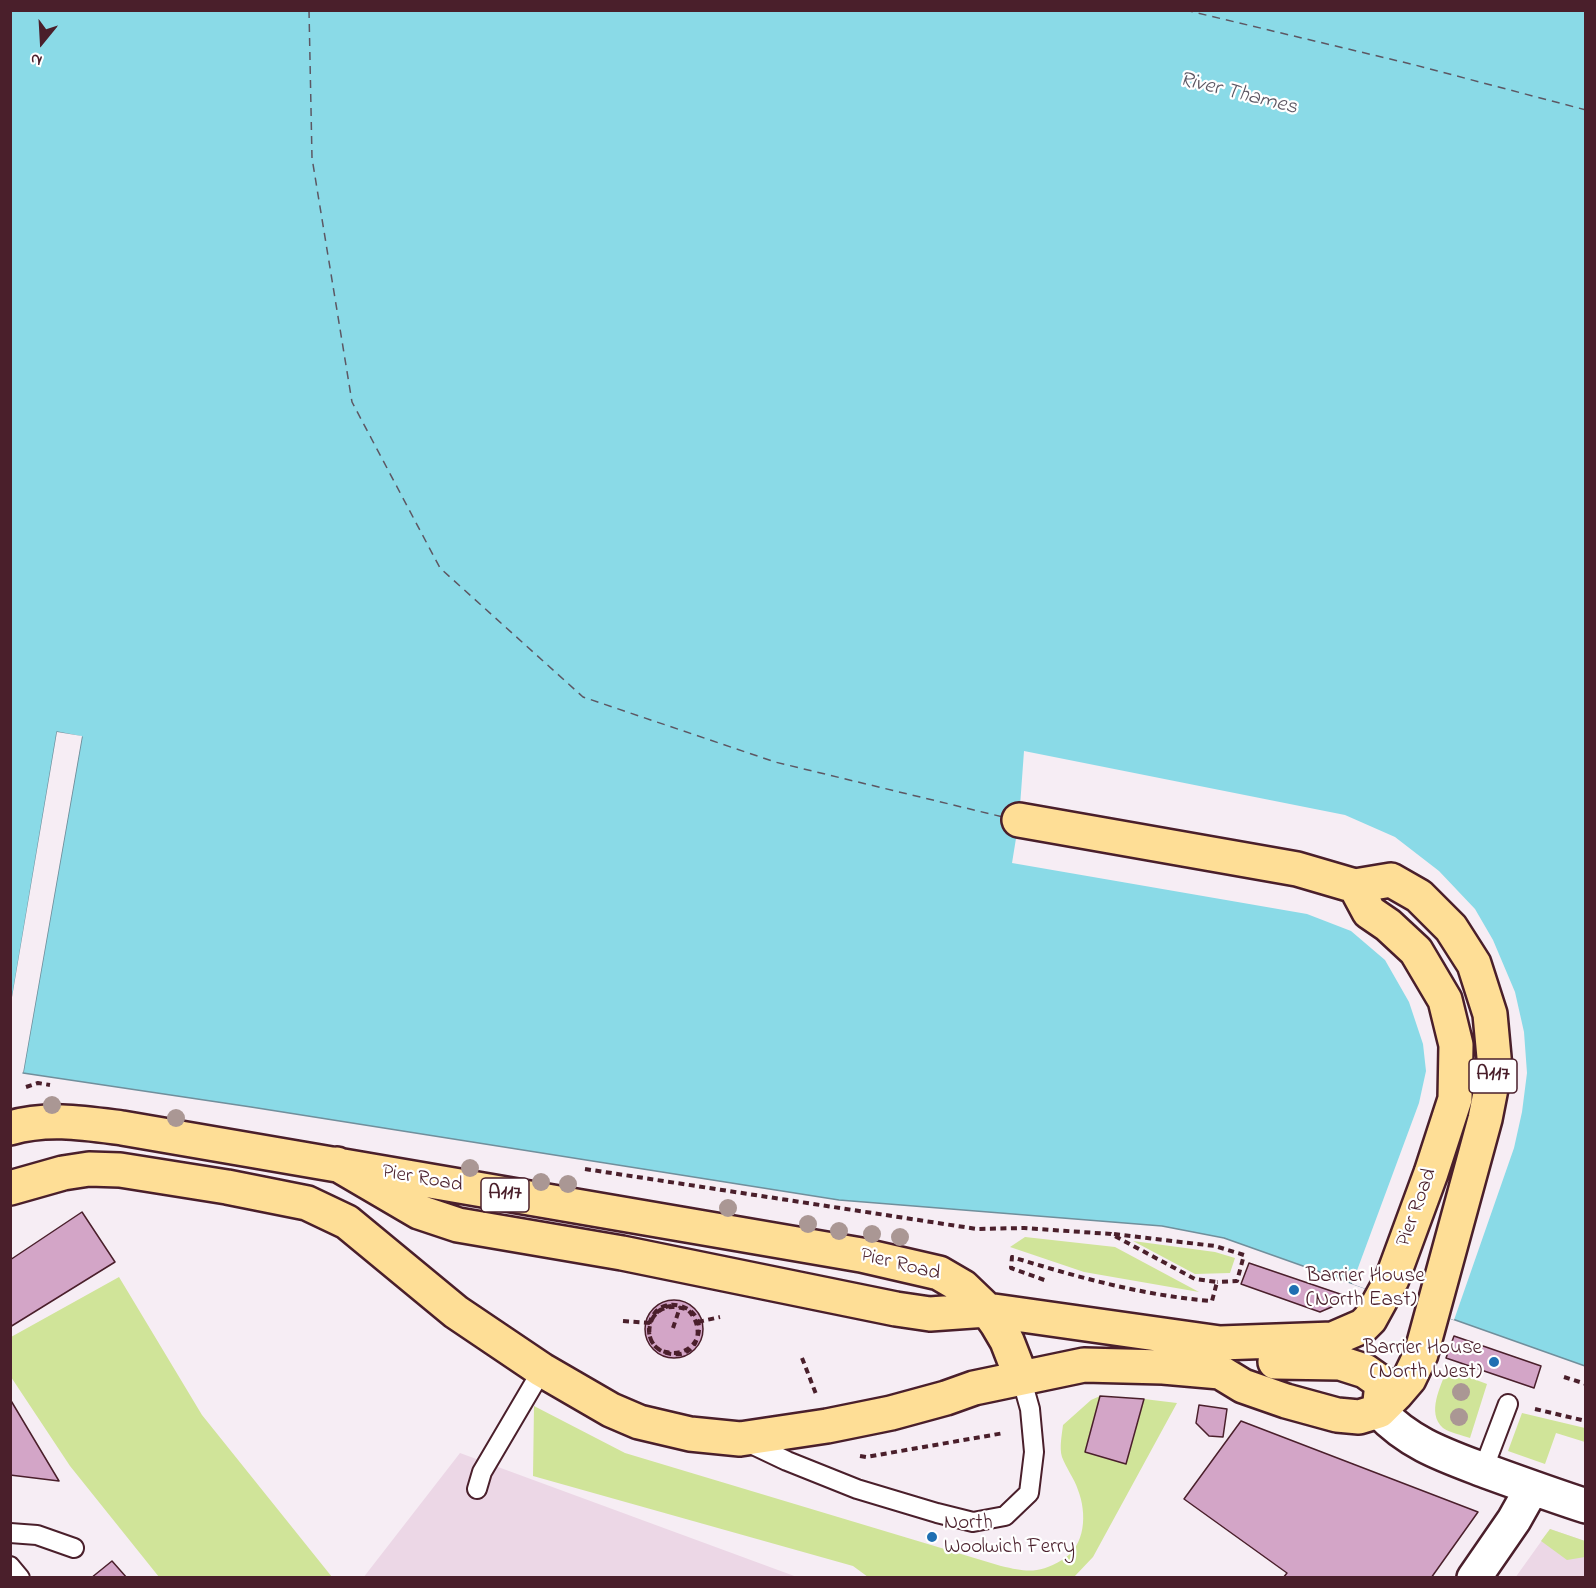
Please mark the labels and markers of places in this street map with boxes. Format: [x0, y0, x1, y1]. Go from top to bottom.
place label: Barrier House (North East) [1306, 1265, 1425, 1315]
marker: Barrier House (North East) [1287, 1283, 1301, 1297]
place label: Barrier House (North West) [1363, 1337, 1482, 1387]
marker: Barrier House (North West) [1487, 1355, 1501, 1369]
place label: North Woolwich Ferry [944, 1512, 1075, 1562]
marker: North Woolwich Ferry [925, 1530, 939, 1544]

